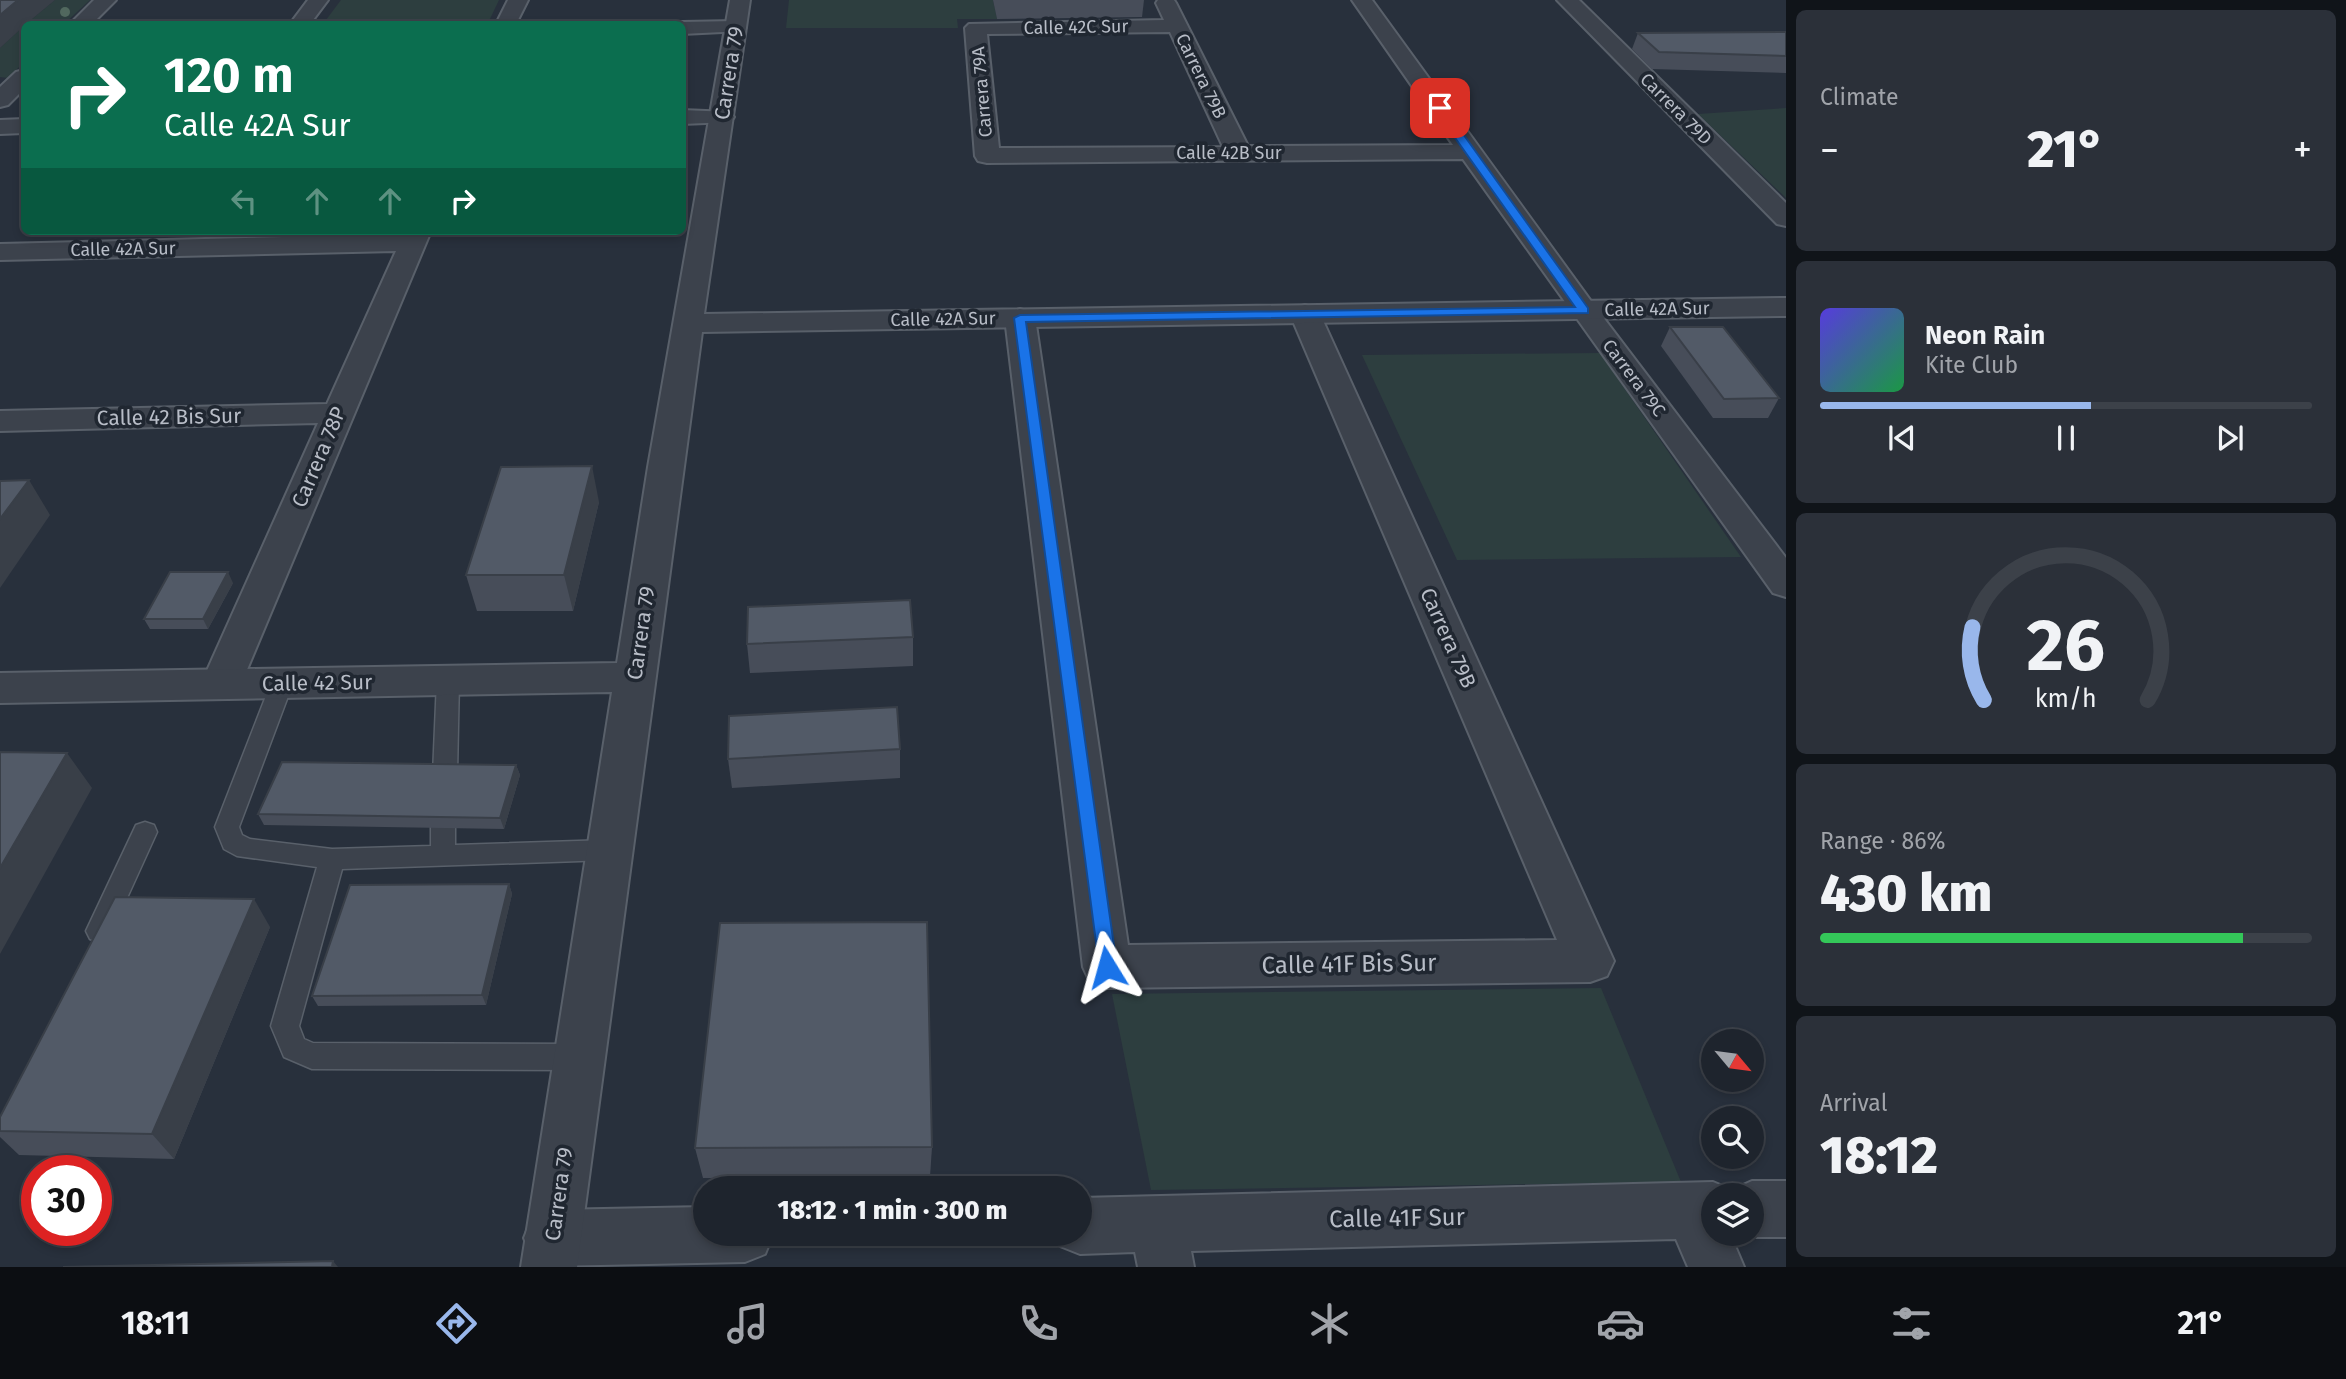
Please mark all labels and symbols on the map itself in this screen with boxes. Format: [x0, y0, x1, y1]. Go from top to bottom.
street label: Calle 42C Sur [1024, 15, 1129, 39]
street label: Carrera 79 [709, 24, 749, 122]
street label: Carrera 79B [1171, 30, 1231, 122]
street label: Carrera 79A [967, 45, 997, 138]
street label: Carrera 79D [1636, 69, 1716, 149]
pin [1410, 78, 1470, 138]
street label: Calle 42B Sur [1176, 142, 1282, 164]
street label: Calle 42A Sur [70, 237, 176, 261]
street label: Calle 42A Sur [1604, 297, 1710, 321]
street label: Calle 42A Sur [890, 307, 996, 331]
street label: Carrera 79C [1598, 335, 1670, 421]
street label: Calle 42 Bis Sur [97, 403, 241, 431]
street label: Carrera 78P [286, 403, 352, 511]
street label: Carrera 79 [622, 584, 660, 682]
street label: Carrera 79B [1414, 584, 1482, 692]
street label: Calle 42 Sur [262, 669, 372, 697]
position arrow [1070, 930, 1144, 1004]
street label: Calle 41F Bis Sur [1261, 948, 1437, 980]
north arrow [1701, 1029, 1764, 1092]
street label: Carrera 79 [540, 1145, 578, 1243]
speed limit sign: 30 [21, 1155, 112, 1246]
street label: Calle 41F Sur [1329, 1203, 1466, 1233]

